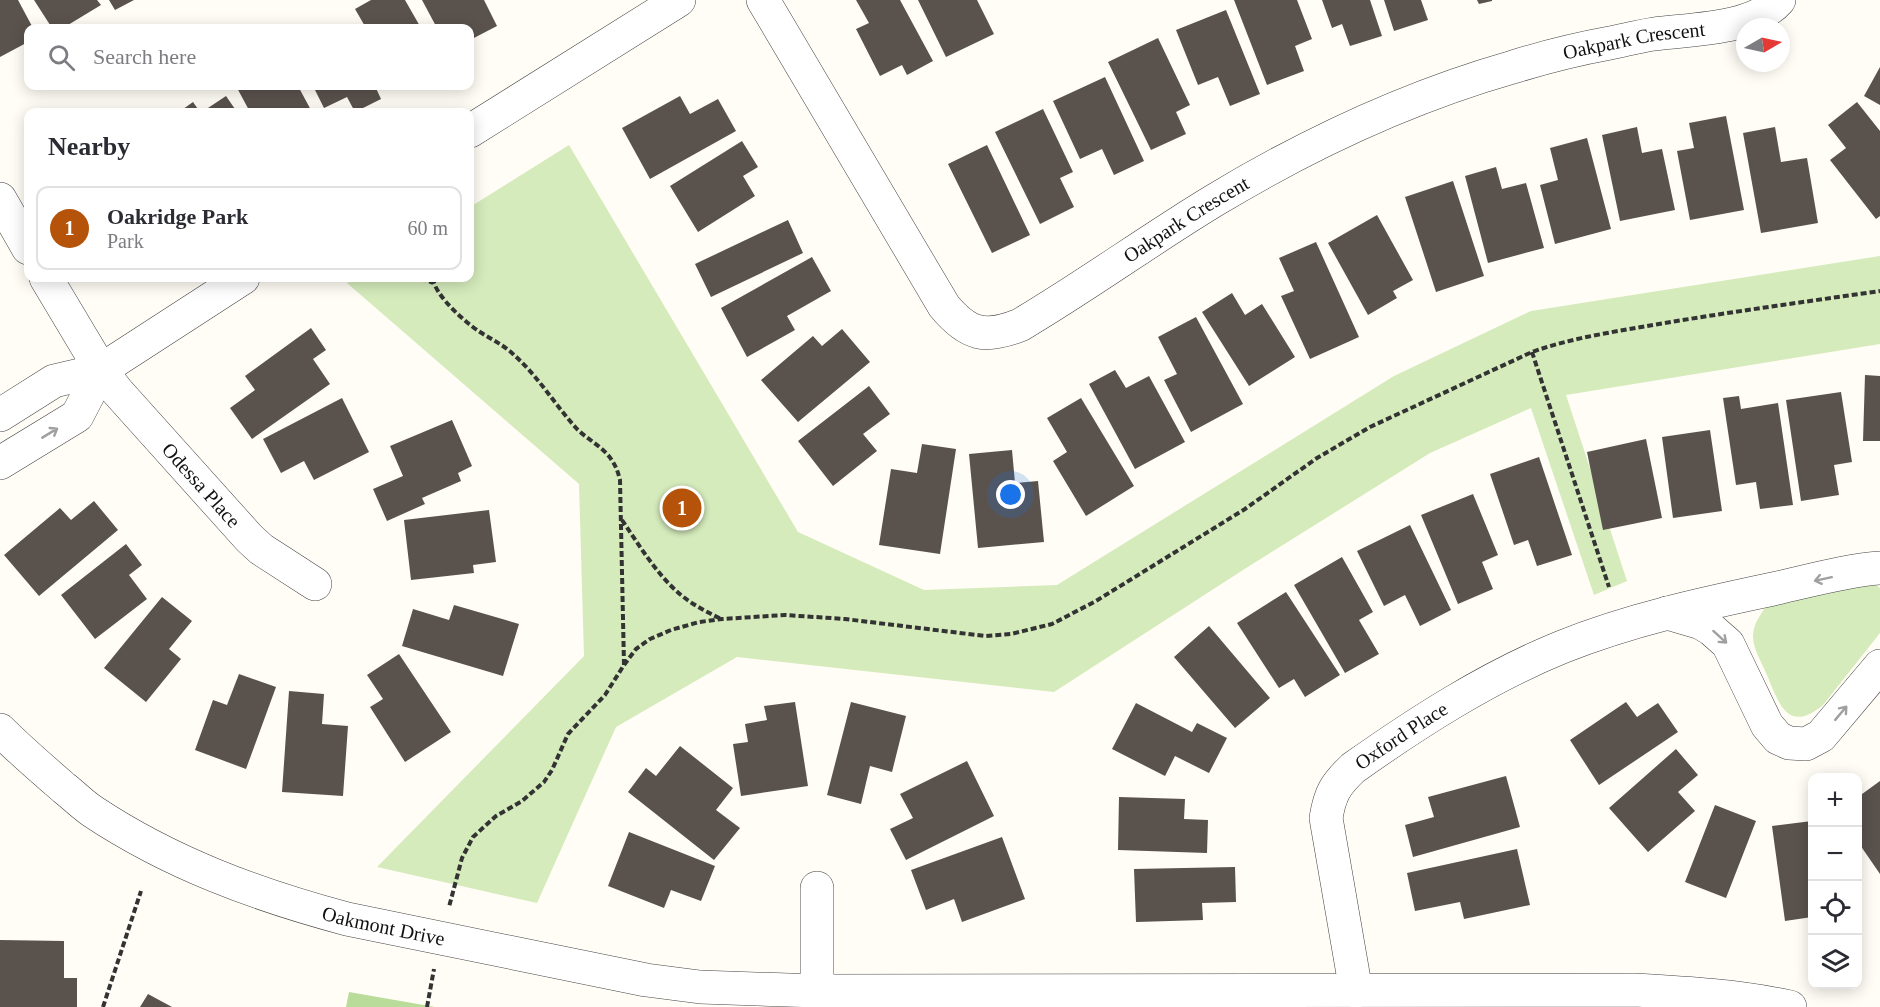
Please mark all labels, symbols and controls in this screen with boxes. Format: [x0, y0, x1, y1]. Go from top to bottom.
street label: Oakpark Crescent [1561, 18, 1707, 64]
north arrow [1736, 18, 1790, 72]
search box [24, 24, 474, 90]
icon: search [45, 41, 78, 74]
text: Search here [93, 44, 196, 69]
text: Nearby [48, 132, 130, 161]
street label: Oakpark Crescent [1119, 171, 1253, 267]
text: Oakridge Park [107, 204, 248, 229]
text: 1 [65, 217, 75, 239]
text: 60 m [407, 217, 448, 239]
text: Park [107, 230, 144, 252]
one-way arrow [41, 426, 58, 438]
street label: Odessa Place [158, 438, 245, 532]
your location [996, 480, 1025, 509]
pin: 1 [662, 486, 702, 530]
one-way arrow [1813, 574, 1833, 585]
one-way arrow [1712, 629, 1727, 643]
street label: Oxford Place [1351, 697, 1452, 774]
one-way arrow [1834, 705, 1847, 721]
map controls [1808, 773, 1862, 989]
button: + [1808, 773, 1862, 827]
button: − [1808, 827, 1862, 881]
button: locate [1808, 881, 1862, 935]
street label: Oakmont Drive [320, 902, 447, 950]
button: layers [1808, 935, 1862, 989]

